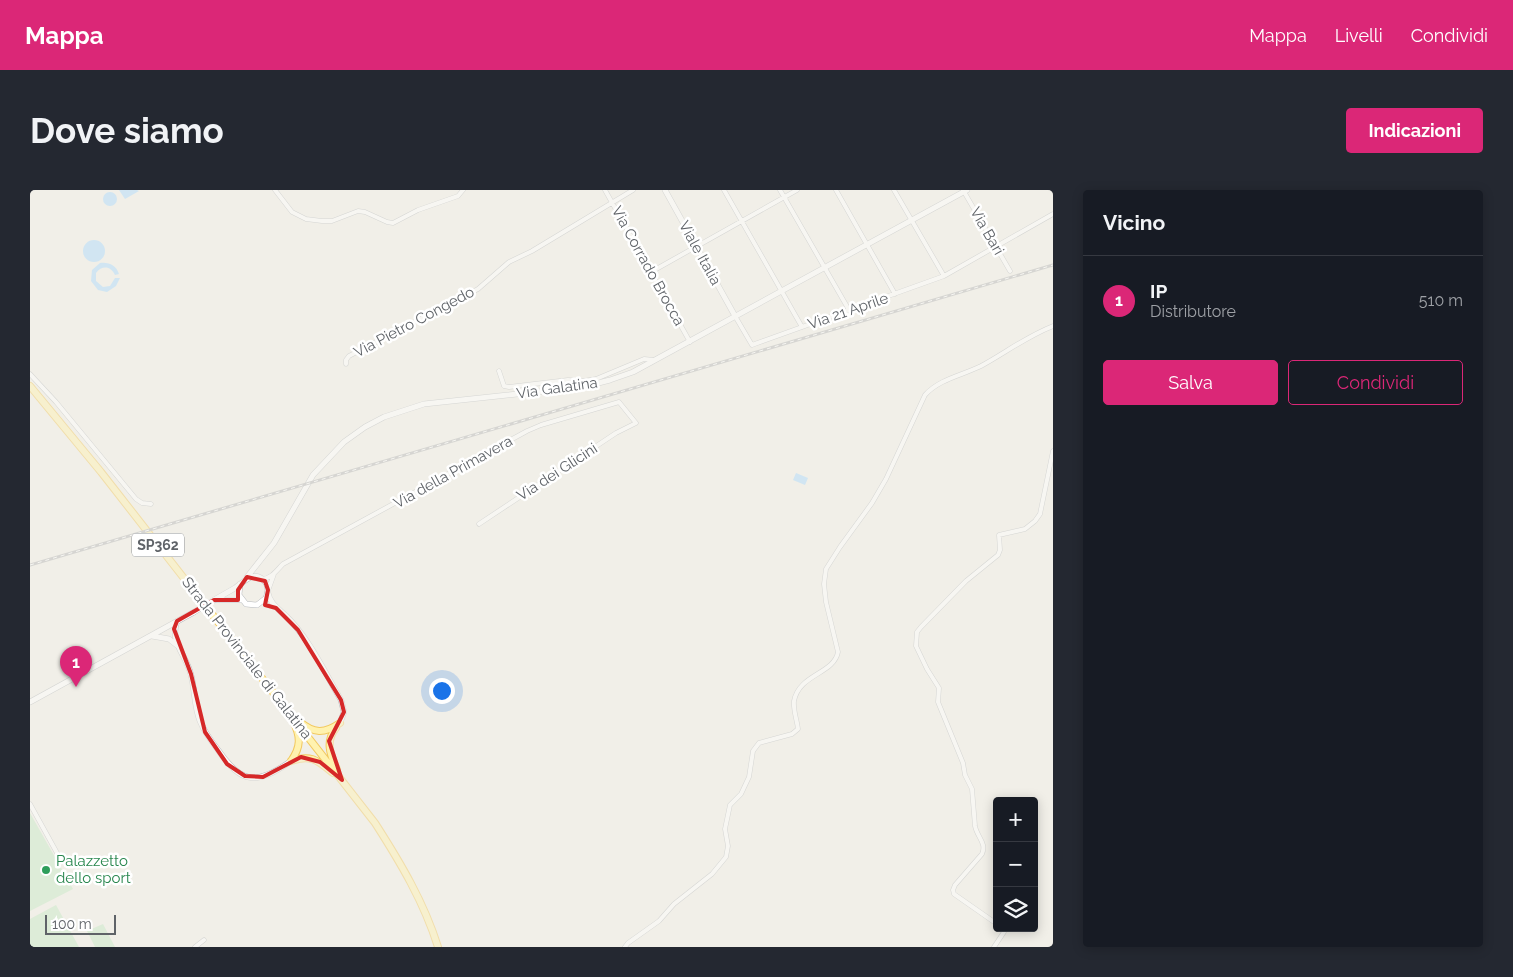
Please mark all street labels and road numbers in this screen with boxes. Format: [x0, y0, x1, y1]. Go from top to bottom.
street label: Via Corrado Brocca [608, 203, 688, 329]
street label: Via Bari [966, 204, 1008, 258]
street label: Viale Italia [675, 218, 725, 288]
street label: Via Pietro Congedo [351, 283, 477, 361]
street label: Via 21 Aprile [805, 289, 891, 333]
street label: Via Galatina [515, 373, 599, 403]
street label: Via della Primavera [390, 432, 516, 512]
street label: Via dei Glicini [513, 439, 601, 505]
road number: SP362 [132, 534, 184, 556]
street label: Strada Provinciale di Galatina [178, 573, 316, 743]

